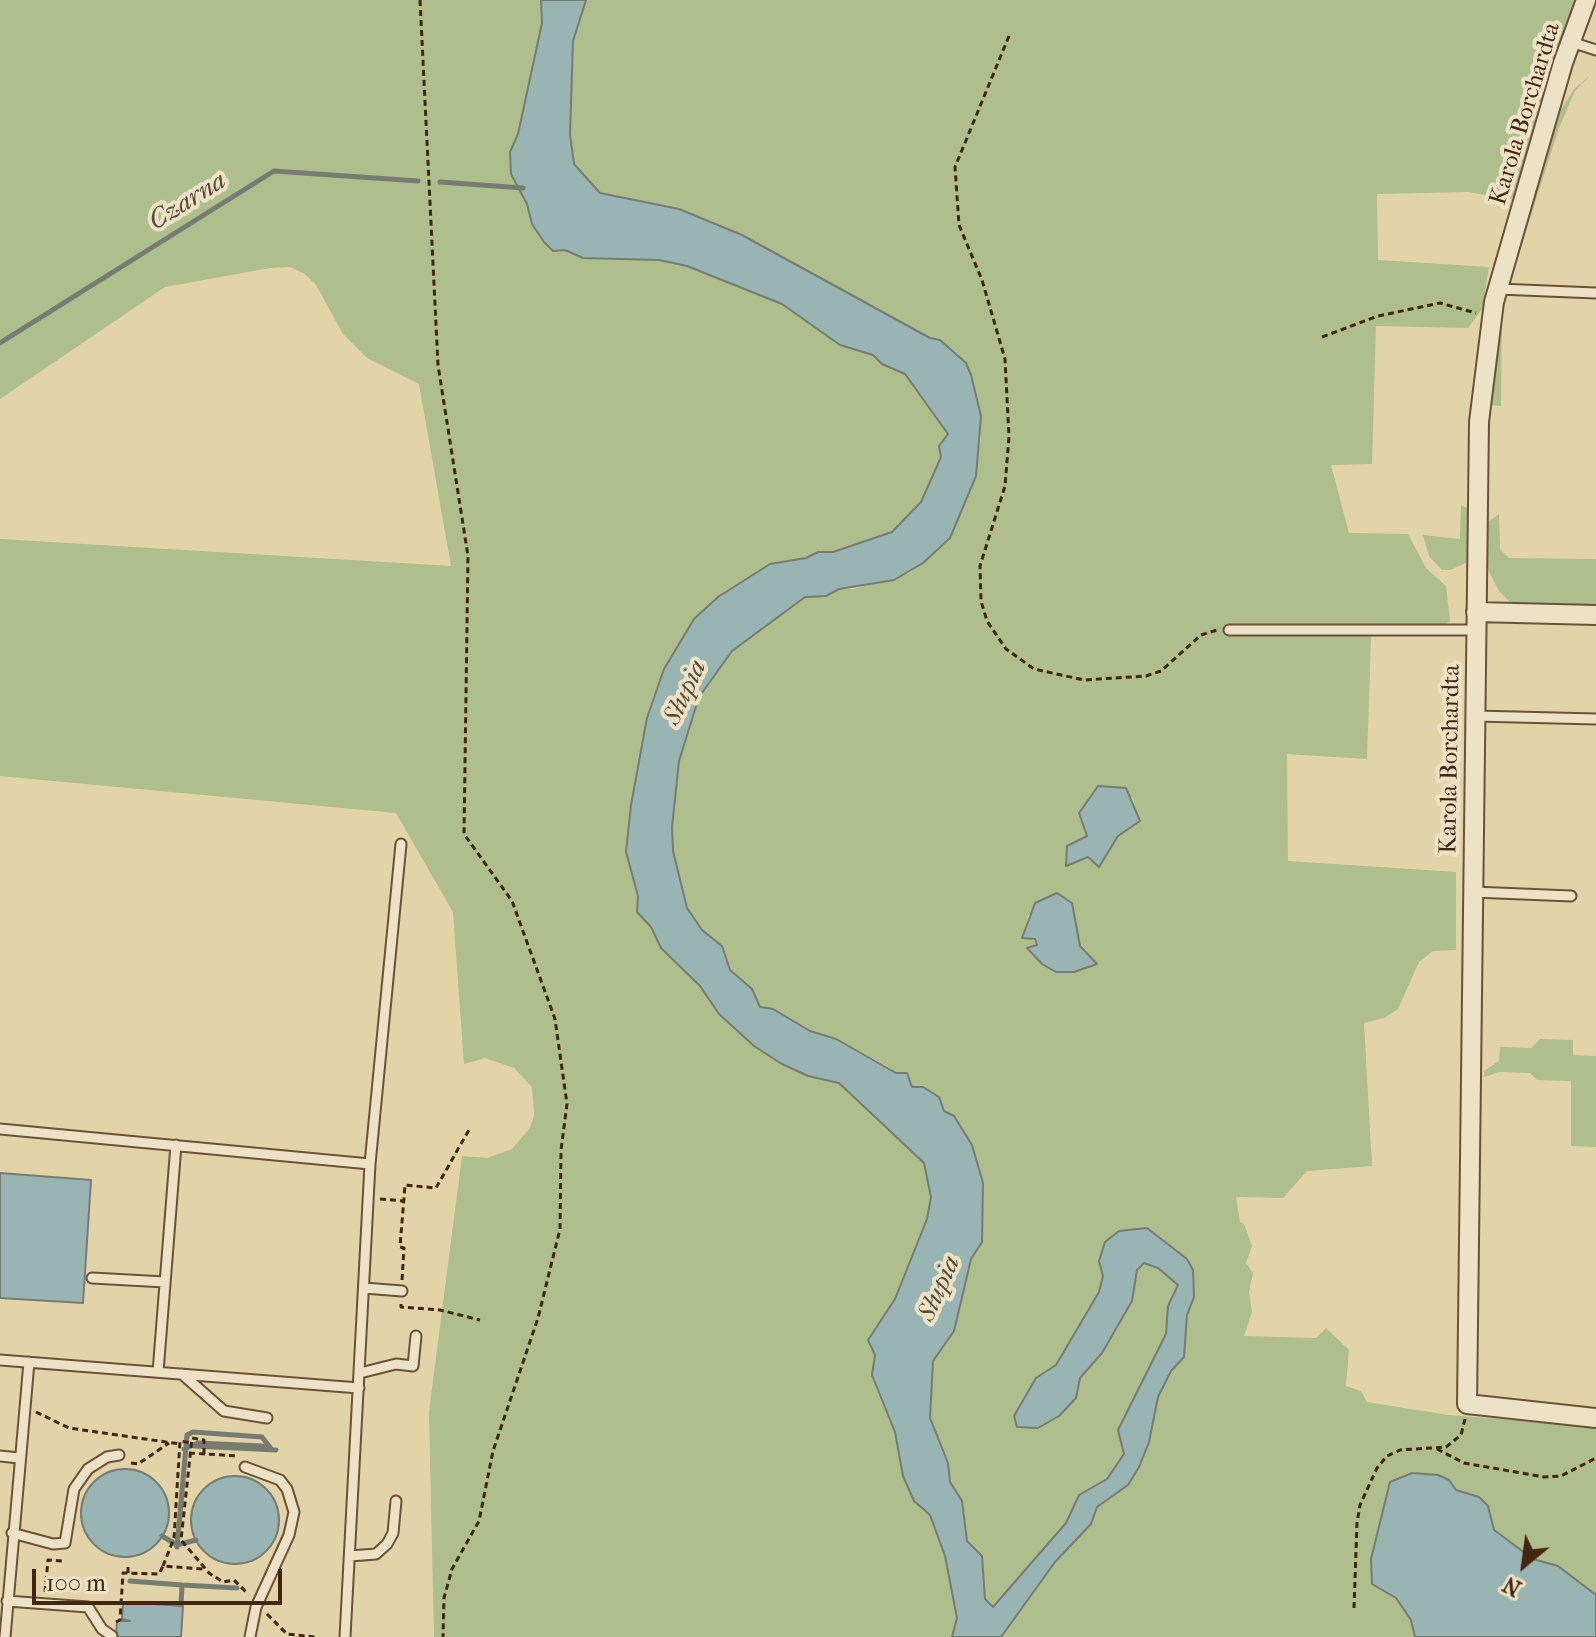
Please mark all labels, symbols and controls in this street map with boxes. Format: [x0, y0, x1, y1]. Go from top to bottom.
street label: Karola Borchardta [1485, 19, 1567, 209]
water label: Czarna [144, 166, 232, 238]
water label: Słupia [657, 656, 715, 730]
street label: Karola Borchardta [1435, 664, 1467, 854]
water label: Słupia [912, 1252, 968, 1326]
north arrow [1484, 1525, 1564, 1605]
scale bar [36, 1553, 286, 1603]
text: 100 m [46, 1569, 106, 1597]
text: N [1499, 1571, 1526, 1601]

